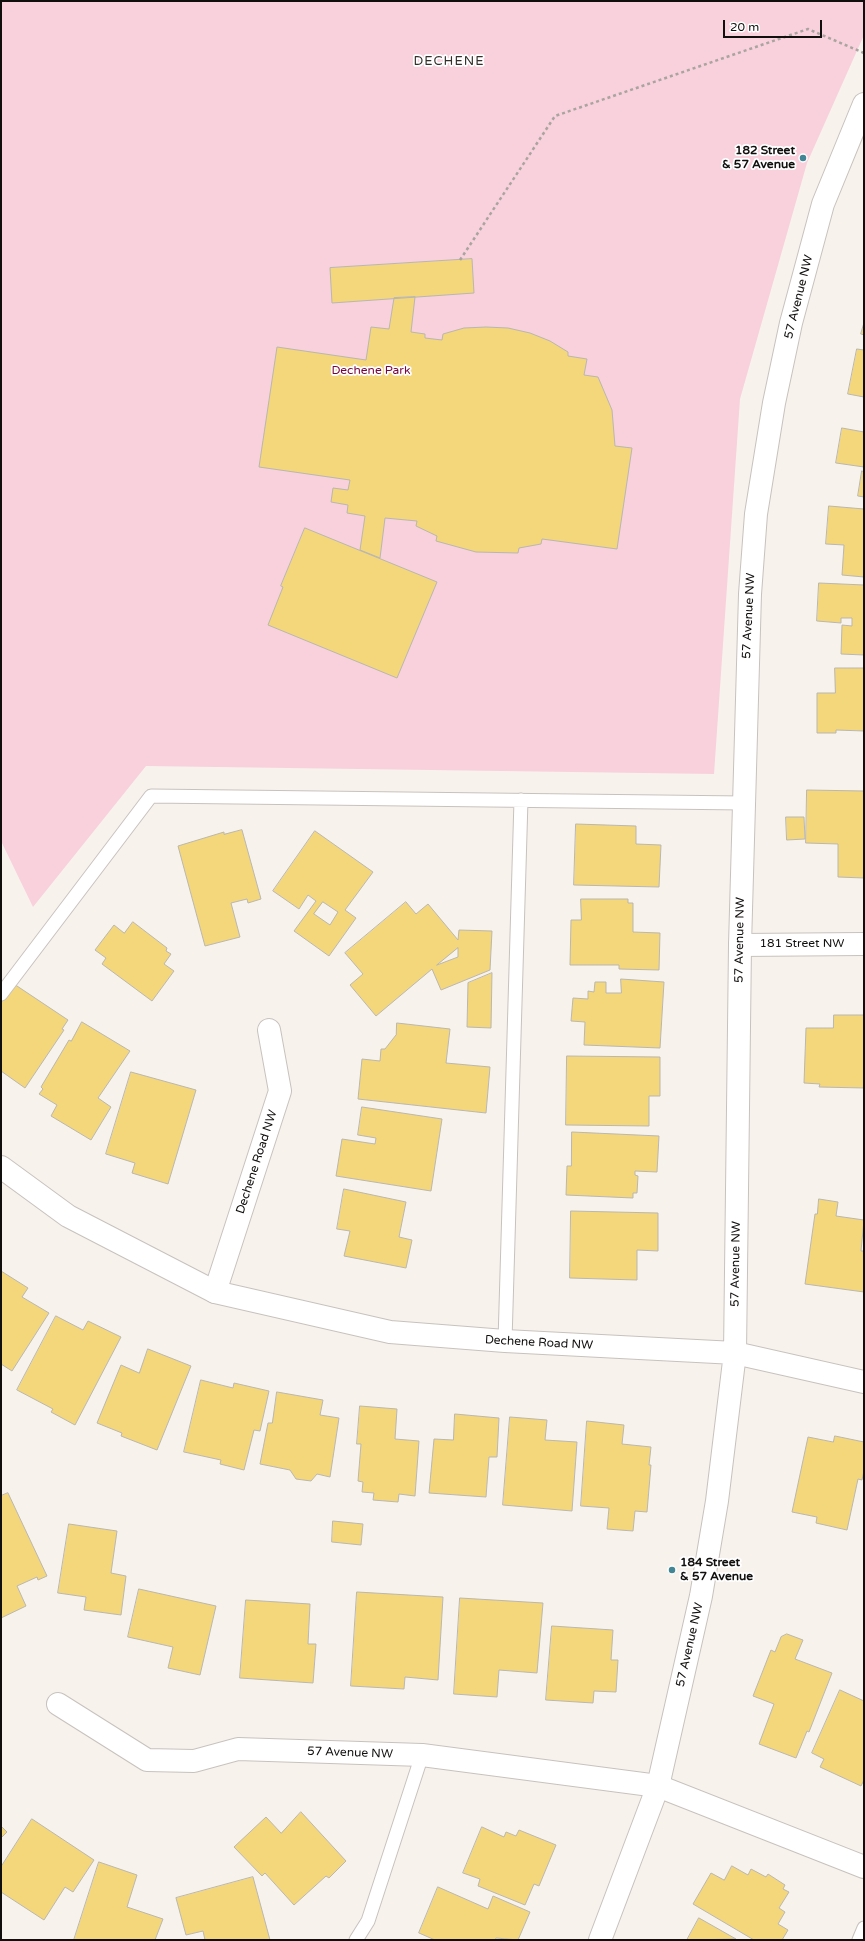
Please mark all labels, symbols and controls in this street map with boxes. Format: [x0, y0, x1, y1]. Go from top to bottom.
scale bar [725, 12, 824, 38]
text: 20 m [730, 20, 759, 34]
district label: DECHENE [414, 54, 484, 70]
place label: 182 Street & 57 Avenue [722, 144, 795, 172]
marker: 182 Street & 57 Avenue [798, 153, 808, 163]
street label: 57 Avenue NW [782, 254, 816, 340]
park label: Dechene Park [332, 364, 410, 378]
street label: 57 Avenue NW [740, 573, 758, 659]
street label: 57 Avenue NW [732, 897, 748, 983]
street label: 181 Street NW [760, 937, 844, 951]
street label: Dechene Road NW [233, 1108, 281, 1216]
street label: 57 Avenue NW [728, 1221, 744, 1307]
street label: Dechene Road NW [485, 1333, 593, 1353]
place label: 184 Street & 57 Avenue [680, 1556, 753, 1584]
marker: 184 Street & 57 Avenue [667, 1565, 677, 1575]
street label: 57 Avenue NW [673, 1601, 707, 1689]
street label: 57 Avenue NW [307, 1744, 393, 1762]

